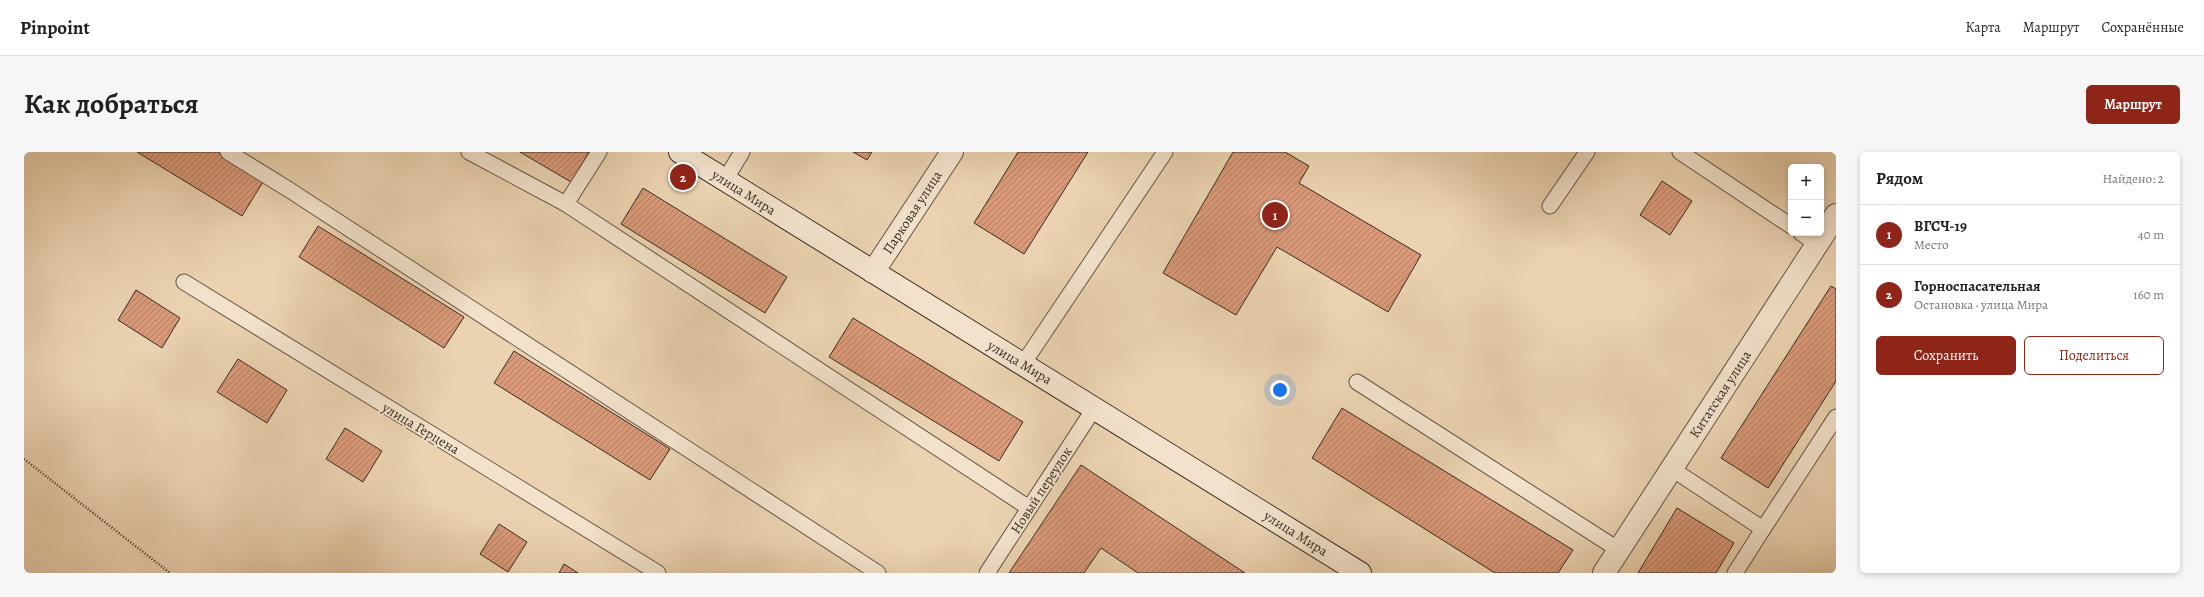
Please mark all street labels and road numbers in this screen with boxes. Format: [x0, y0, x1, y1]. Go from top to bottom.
street label: улица Мира [707, 165, 780, 220]
street label: Парковая улица [878, 166, 947, 258]
street label: улица Мира [983, 335, 1056, 389]
street label: Китатская улица [1685, 346, 1756, 442]
street label: улица Герцена [378, 397, 463, 459]
street label: Новый переулок [1006, 443, 1077, 537]
street label: улица Мира [1259, 506, 1332, 561]

